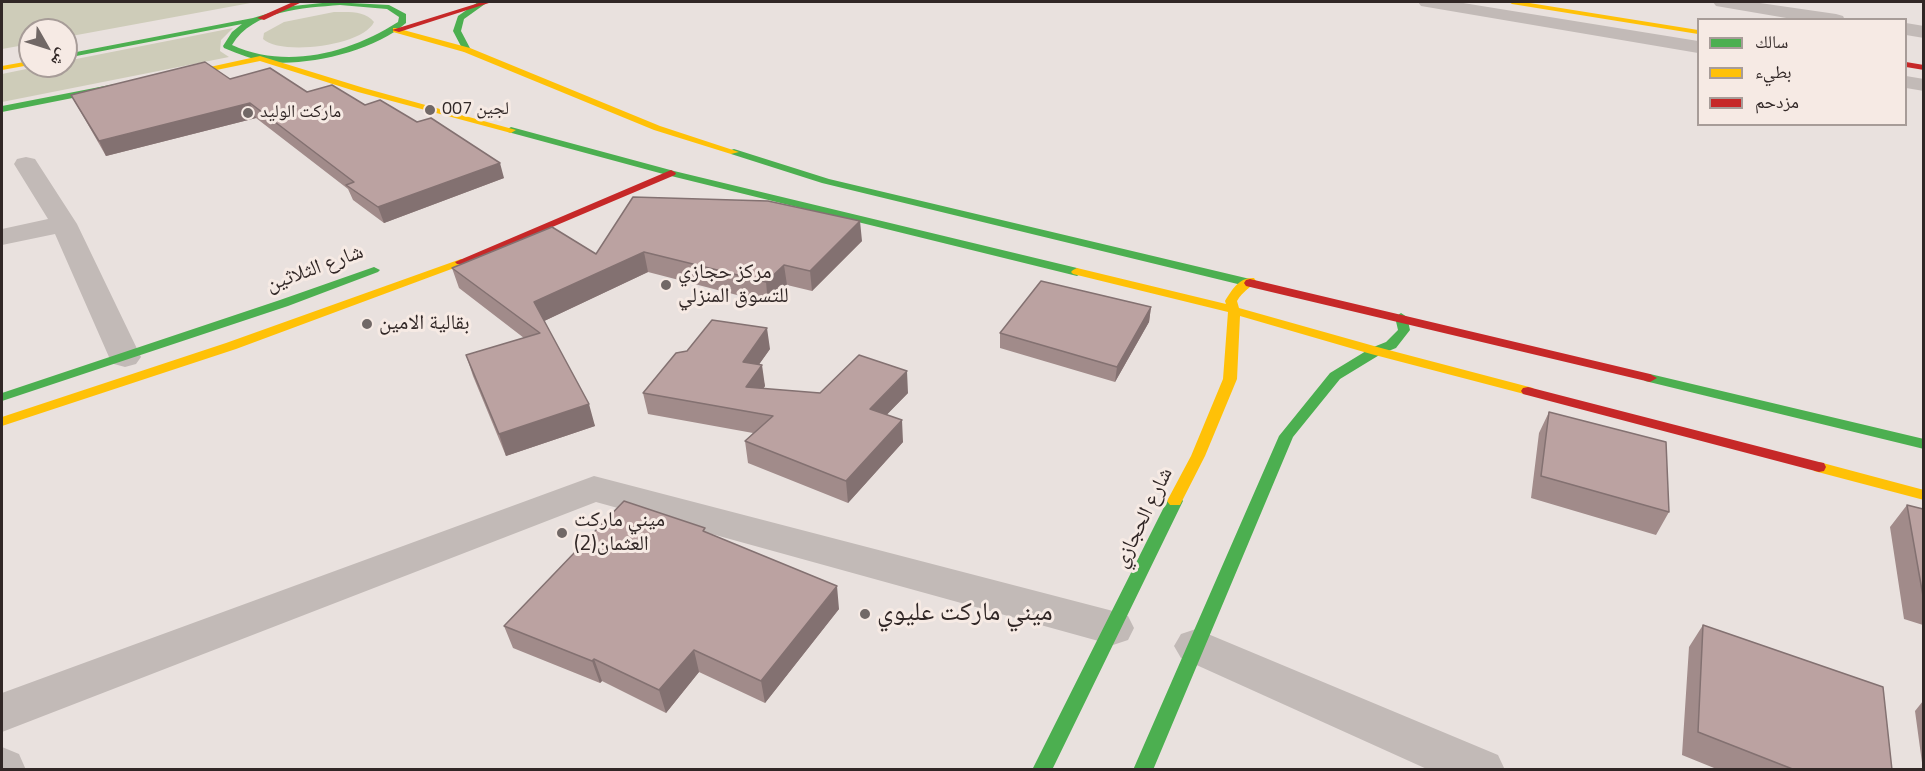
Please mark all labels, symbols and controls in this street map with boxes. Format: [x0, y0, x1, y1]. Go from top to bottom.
north arrow [18, 18, 78, 78]
legend [1697, 18, 1907, 126]
text: سالك [1755, 28, 1788, 55]
text: ش [46, 44, 75, 72]
text: بطيء [1755, 58, 1792, 85]
text: مزدحم [1755, 88, 1799, 115]
place label: لجين 007 [442, 99, 509, 121]
place label: ماركت الوليد [260, 102, 341, 124]
marker: لجين 007 [423, 103, 437, 117]
marker: ماركت الوليد [241, 106, 255, 120]
street label: شارع الثلاثين [263, 240, 367, 298]
place label: مركز حجازي للتسوق المنزلي [678, 260, 789, 310]
marker: مركز حجازي للتسوق المنزلي [659, 278, 673, 292]
place label: بقالية الامين [379, 311, 470, 337]
marker: بقالية الامين [360, 317, 374, 331]
street label: شارع الحجازي [1109, 464, 1179, 572]
place label: ميني ماركت العثمان(2) [574, 508, 665, 558]
marker: ميني ماركت العثمان(2) [555, 526, 569, 540]
place label: ميني ماركت عليوي [877, 598, 1053, 630]
marker: ميني ماركت عليوي [858, 607, 872, 621]

